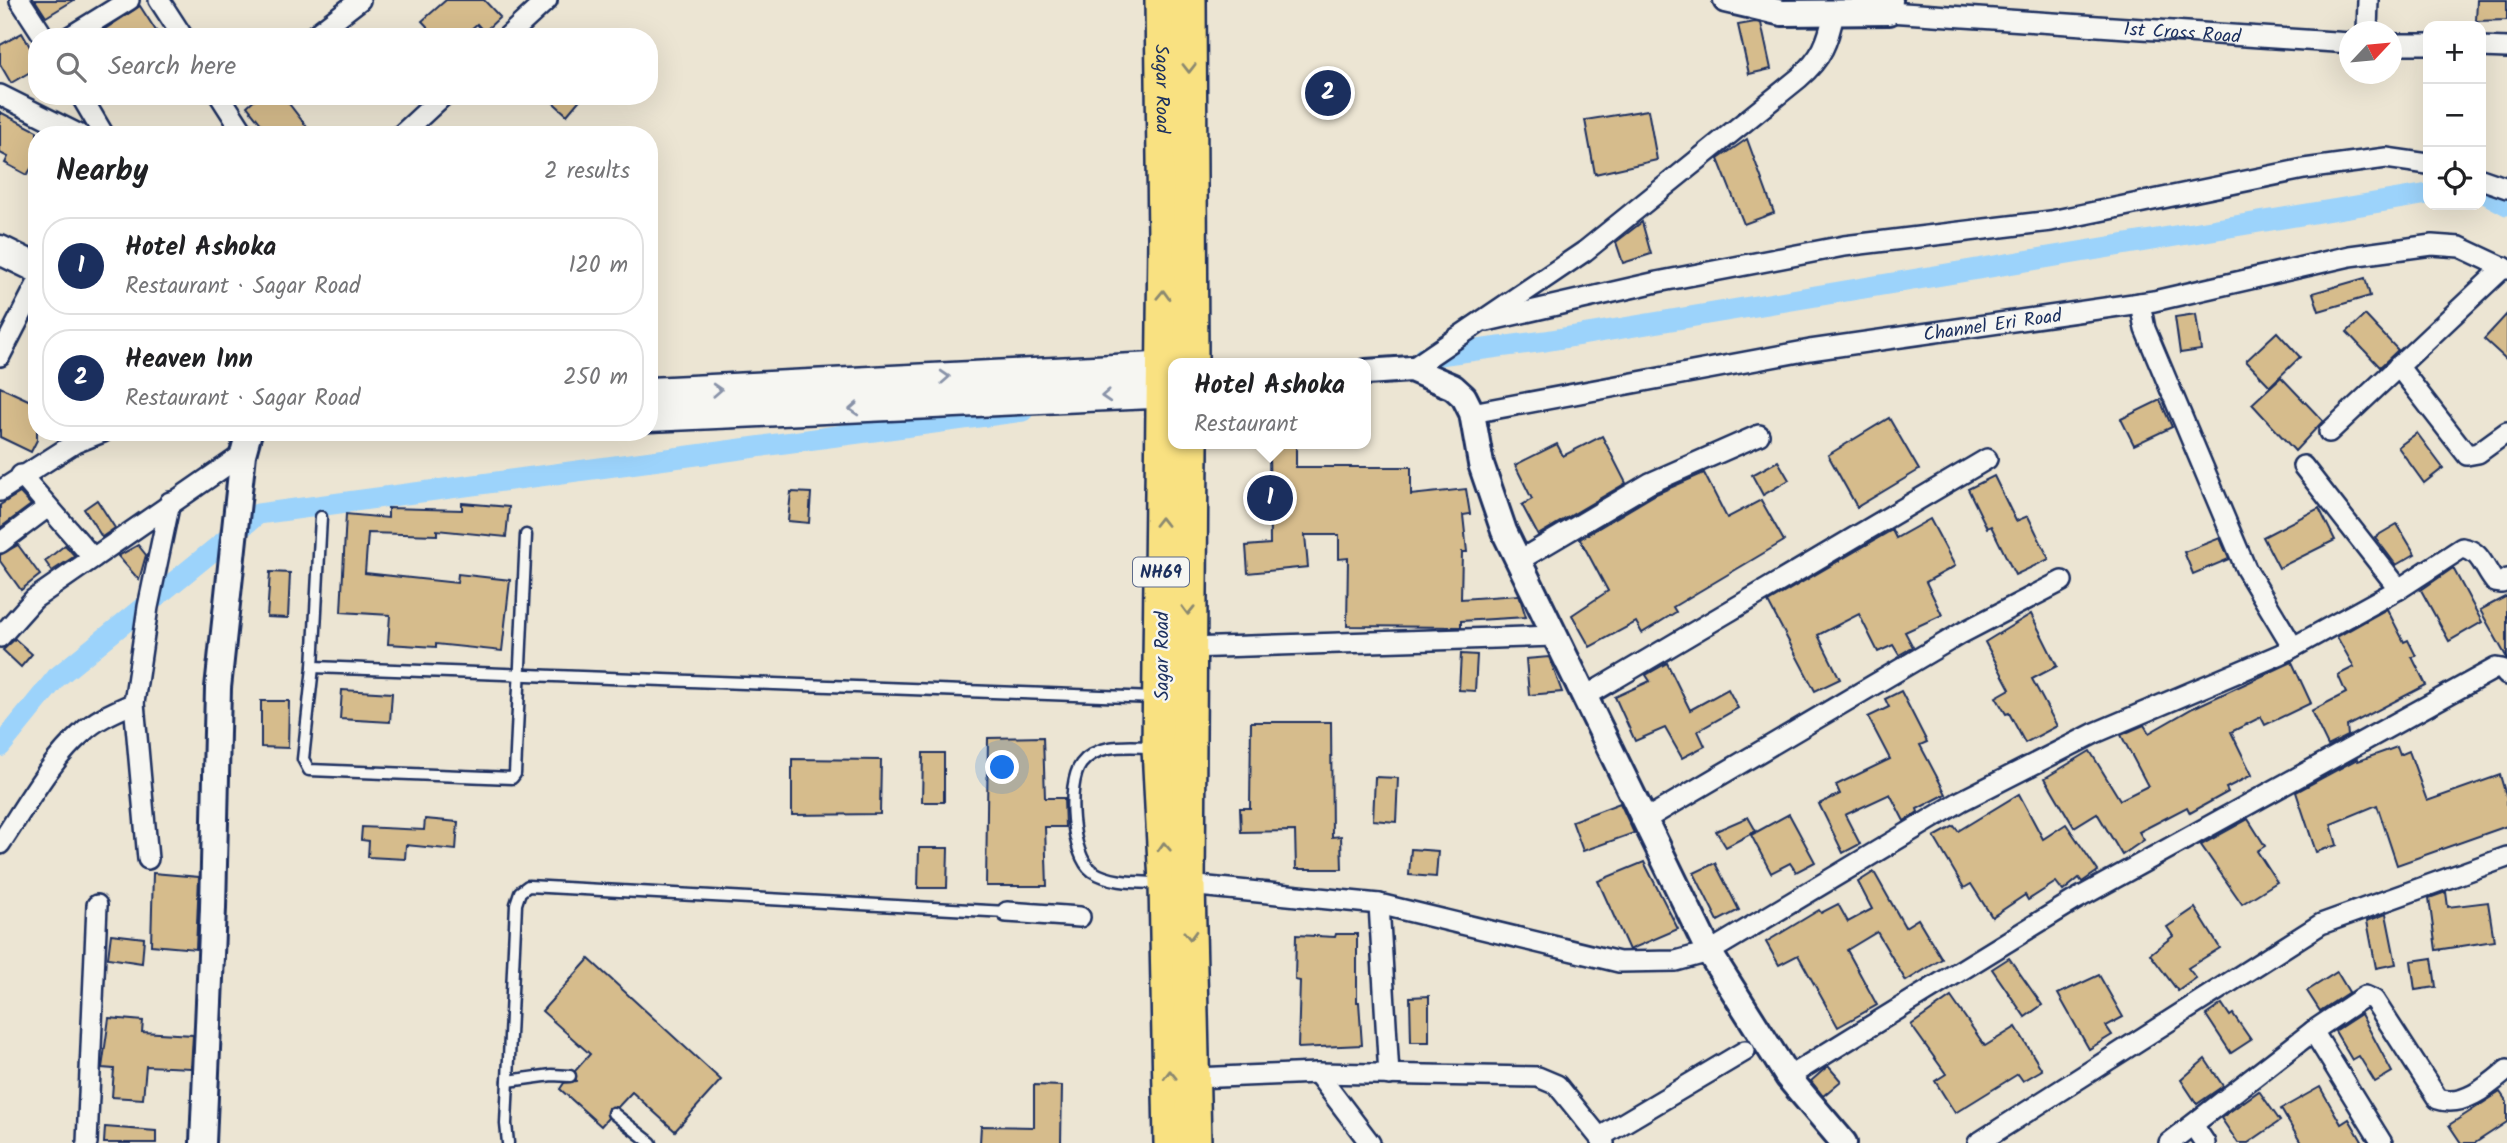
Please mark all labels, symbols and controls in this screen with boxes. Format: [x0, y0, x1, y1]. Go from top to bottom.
street label: 1st Cross Road [2123, 15, 2242, 53]
north arrow [2339, 21, 2402, 84]
map controls [2423, 21, 2486, 210]
button: + [2423, 21, 2486, 84]
search box [28, 28, 658, 105]
street label: Sagar Road [1146, 44, 1177, 134]
text: Search here [108, 46, 236, 88]
icon: search [52, 48, 90, 86]
one-way arrow [1181, 63, 1197, 74]
pin: 2 [1305, 67, 1351, 119]
button: − [2423, 84, 2486, 147]
button: locate [2423, 147, 2486, 210]
text: Nearby [56, 148, 148, 196]
text: 2 results [544, 154, 630, 190]
text: Hotel Ashoka [125, 227, 276, 269]
text: 1 [78, 248, 84, 284]
text: 120 m [568, 248, 628, 284]
text: Restaurant · Sagar Road [125, 269, 360, 305]
one-way arrow [1156, 289, 1171, 300]
street label: Channel Eri Road [1922, 301, 2064, 351]
text: Heaven Inn [125, 339, 253, 381]
popup [1168, 358, 1371, 449]
text: 2 [74, 360, 88, 396]
text: 250 m [563, 360, 628, 396]
text: Hotel Ashoka [1194, 365, 1345, 407]
one-way arrow [939, 370, 950, 385]
text: Restaurant · Sagar Road [125, 381, 360, 417]
one-way arrow [712, 382, 723, 397]
one-way arrow [1100, 389, 1111, 404]
one-way arrow [848, 401, 859, 416]
text: Restaurant [1194, 407, 1298, 443]
pin: 1 [1247, 472, 1293, 524]
one-way arrow [1153, 516, 1169, 527]
road number: NH69 [1133, 558, 1189, 586]
one-way arrow [1180, 605, 1196, 616]
street label: Sagar Road [1148, 611, 1178, 700]
your location [985, 750, 1019, 784]
one-way arrow [1157, 842, 1172, 853]
one-way arrow [1182, 930, 1197, 941]
one-way arrow [1162, 1069, 1177, 1080]

